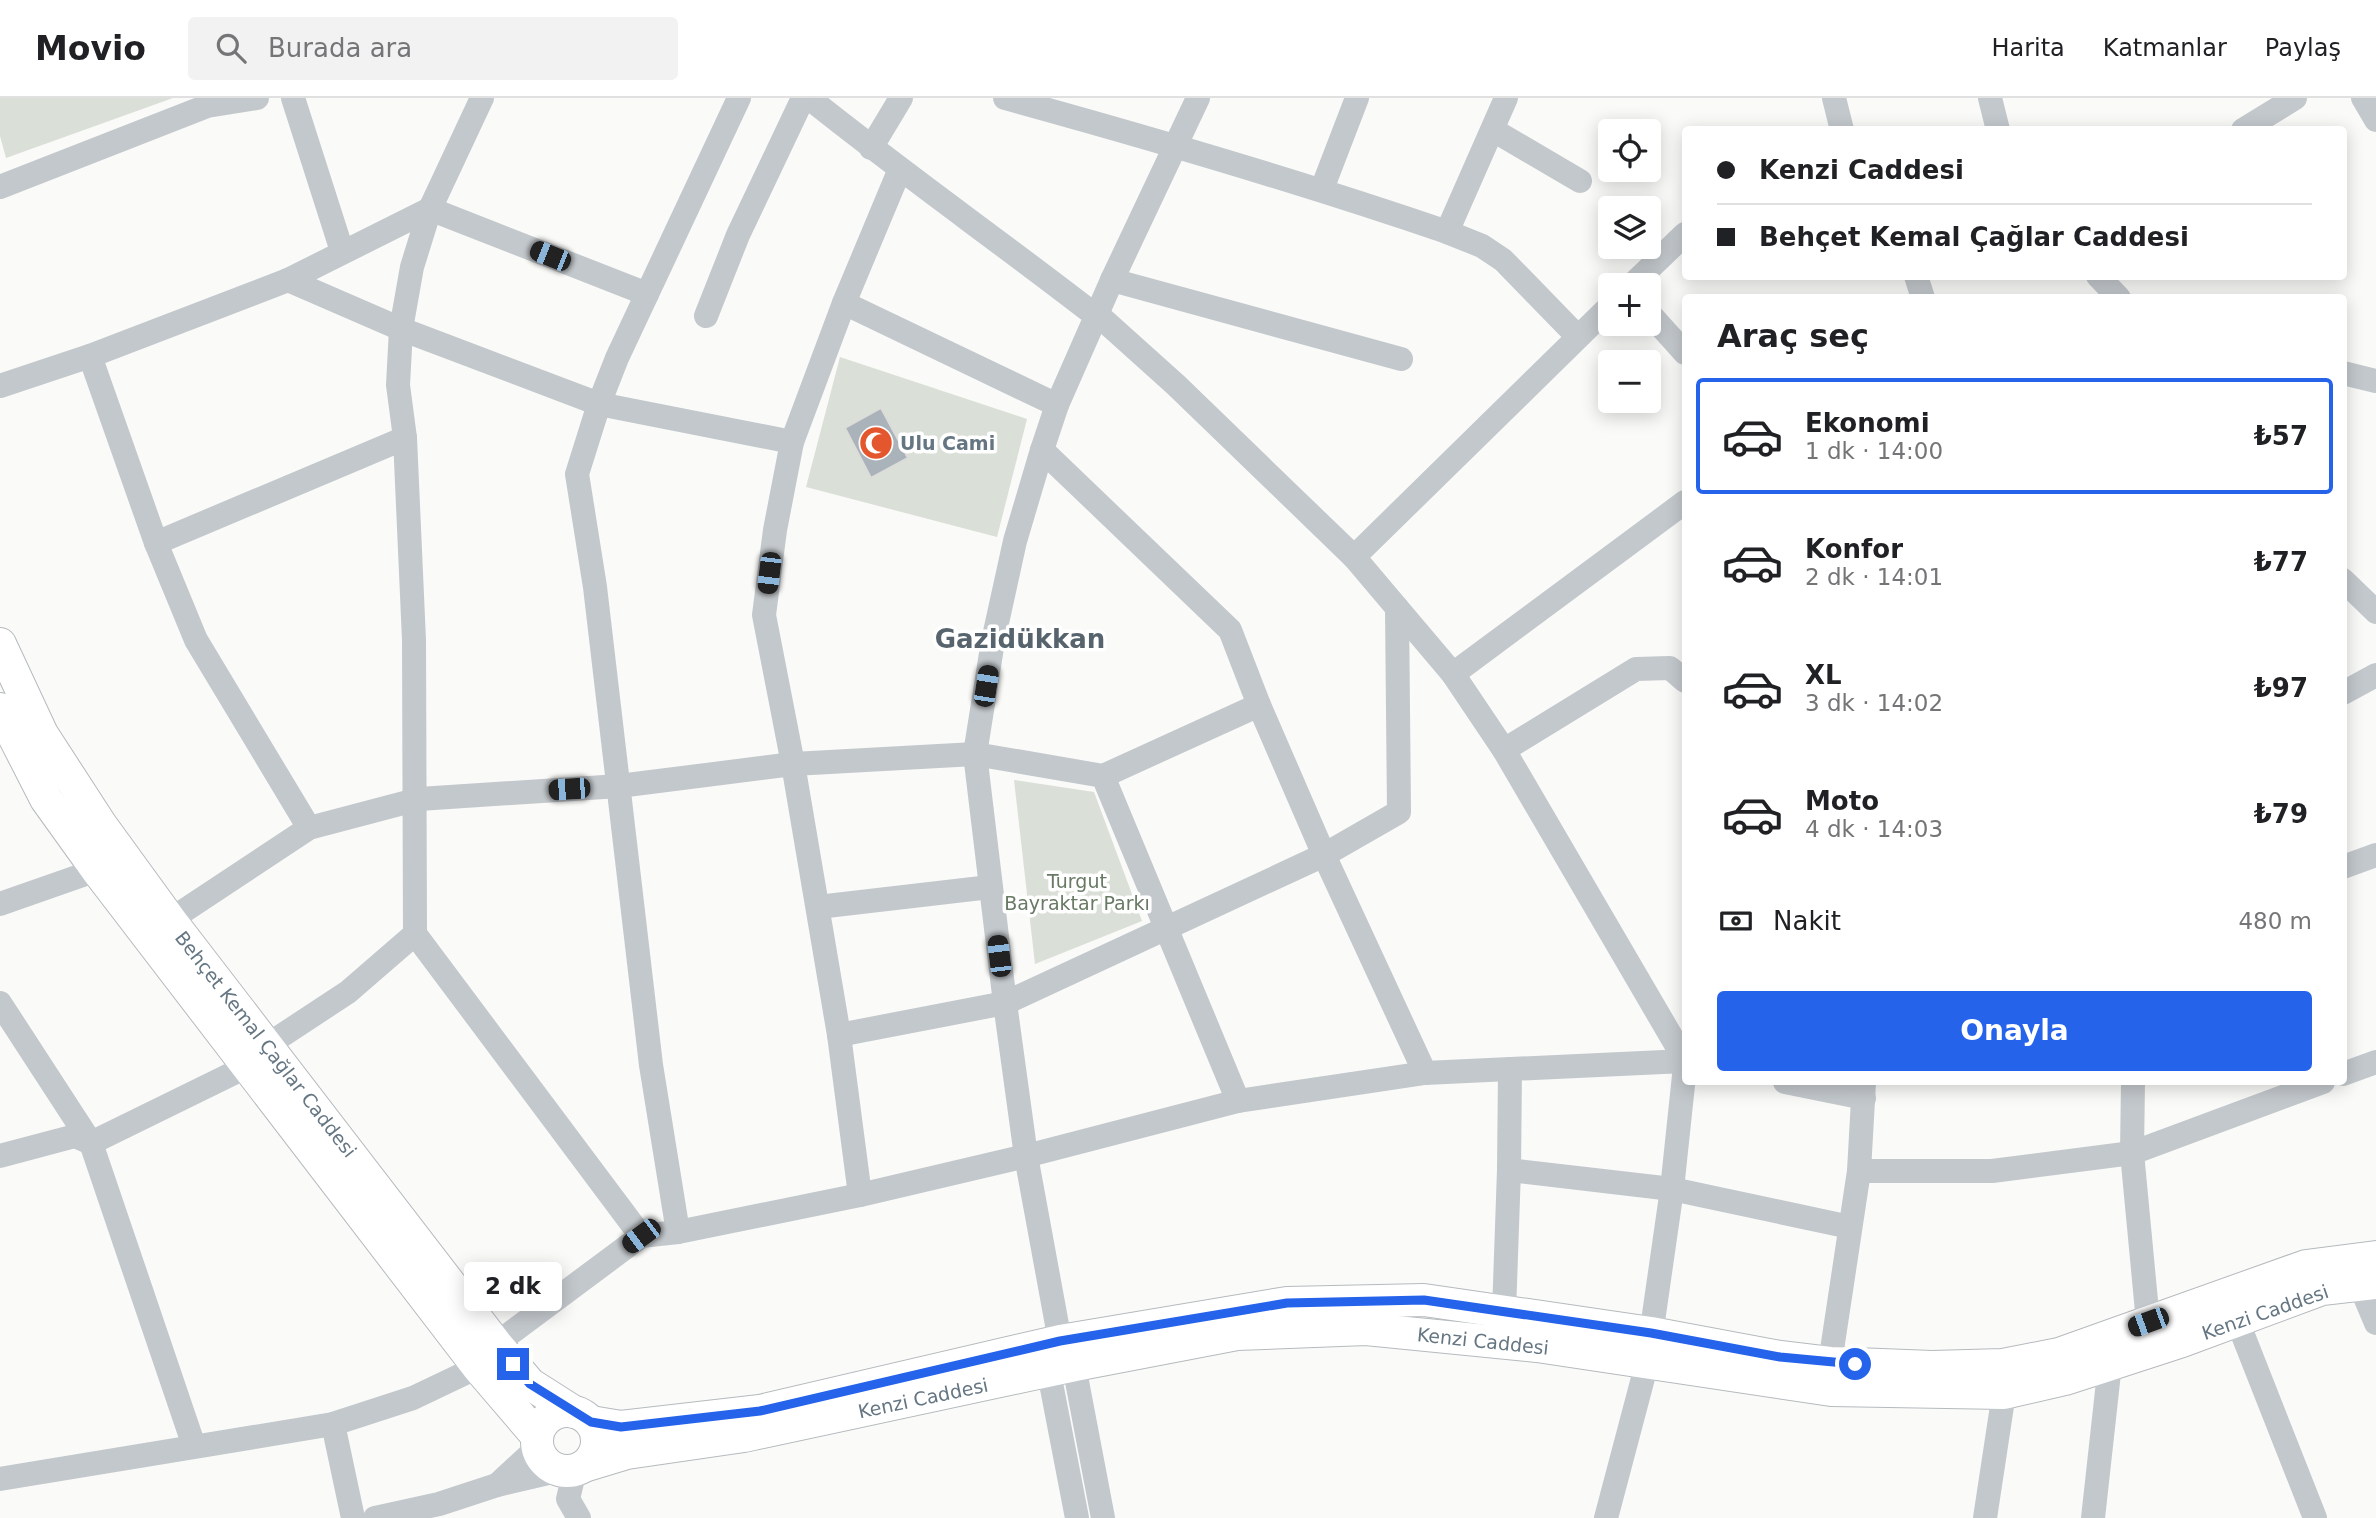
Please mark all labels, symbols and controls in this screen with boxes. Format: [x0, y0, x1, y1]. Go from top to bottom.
search box [188, 17, 678, 80]
text: Movio [35, 29, 146, 68]
icon: search [212, 29, 250, 67]
text: Burada ara [268, 33, 412, 63]
text: Harita [1991, 34, 2065, 62]
text: Katmanlar [2103, 34, 2227, 62]
text: Paylaş [2265, 34, 2341, 62]
map controls [1598, 119, 1661, 413]
button: locate [1598, 119, 1661, 182]
text: Kenzi Caddesi [1759, 155, 1964, 185]
button: layers [1598, 196, 1661, 259]
text: Behçet Kemal Çağlar Caddesi [1759, 222, 2189, 252]
car [527, 238, 574, 274]
button: + [1598, 273, 1661, 336]
text: Araç seç [1717, 317, 1869, 355]
button: − [1598, 350, 1661, 413]
icon: car [1721, 405, 1784, 468]
text: Ekonomi [1805, 408, 1930, 438]
text: ₺57 [2254, 421, 2308, 451]
mosque icon: Ulu Cami [857, 424, 895, 462]
place label: Ulu Cami [900, 432, 995, 454]
text: 1 dk · 14:00 [1805, 438, 1943, 464]
icon: car [1721, 531, 1784, 594]
text: Konfor [1805, 534, 1903, 564]
text: ₺77 [2254, 547, 2308, 577]
car [757, 551, 782, 595]
text: 2 dk · 14:01 [1805, 564, 1943, 590]
district label: Gazidükkan [935, 624, 1105, 654]
icon: car [1721, 657, 1784, 720]
text: XL [1805, 660, 1842, 690]
car [973, 664, 1000, 708]
text: ₺97 [2254, 673, 2308, 703]
text: 3 dk · 14:02 [1805, 690, 1943, 716]
car [548, 777, 591, 801]
icon: car [1721, 783, 1784, 846]
text: Moto [1805, 786, 1879, 816]
text: ₺79 [2254, 799, 2308, 829]
text: 4 dk · 14:03 [1805, 816, 1943, 842]
park label: Turgut Bayraktar Parkı [1004, 870, 1150, 914]
icon: cash [1717, 902, 1755, 940]
text: Nakit [1773, 906, 1841, 936]
text: 480 m [2238, 908, 2312, 934]
street label: Behçet Kemal Çağlar Caddesi [171, 927, 361, 1161]
car [987, 934, 1012, 978]
button: Onayla [1717, 991, 2312, 1071]
car [618, 1215, 665, 1257]
callout: 2 dk [464, 1262, 562, 1312]
text: 2 dk [485, 1273, 541, 1299]
street label: Kenzi Caddesi [2199, 1280, 2331, 1344]
car [2125, 1305, 2172, 1339]
street label: Kenzi Caddesi [1416, 1323, 1550, 1359]
route end [497, 1348, 529, 1380]
route start [1839, 1348, 1871, 1380]
street label: Kenzi Caddesi [856, 1373, 990, 1423]

